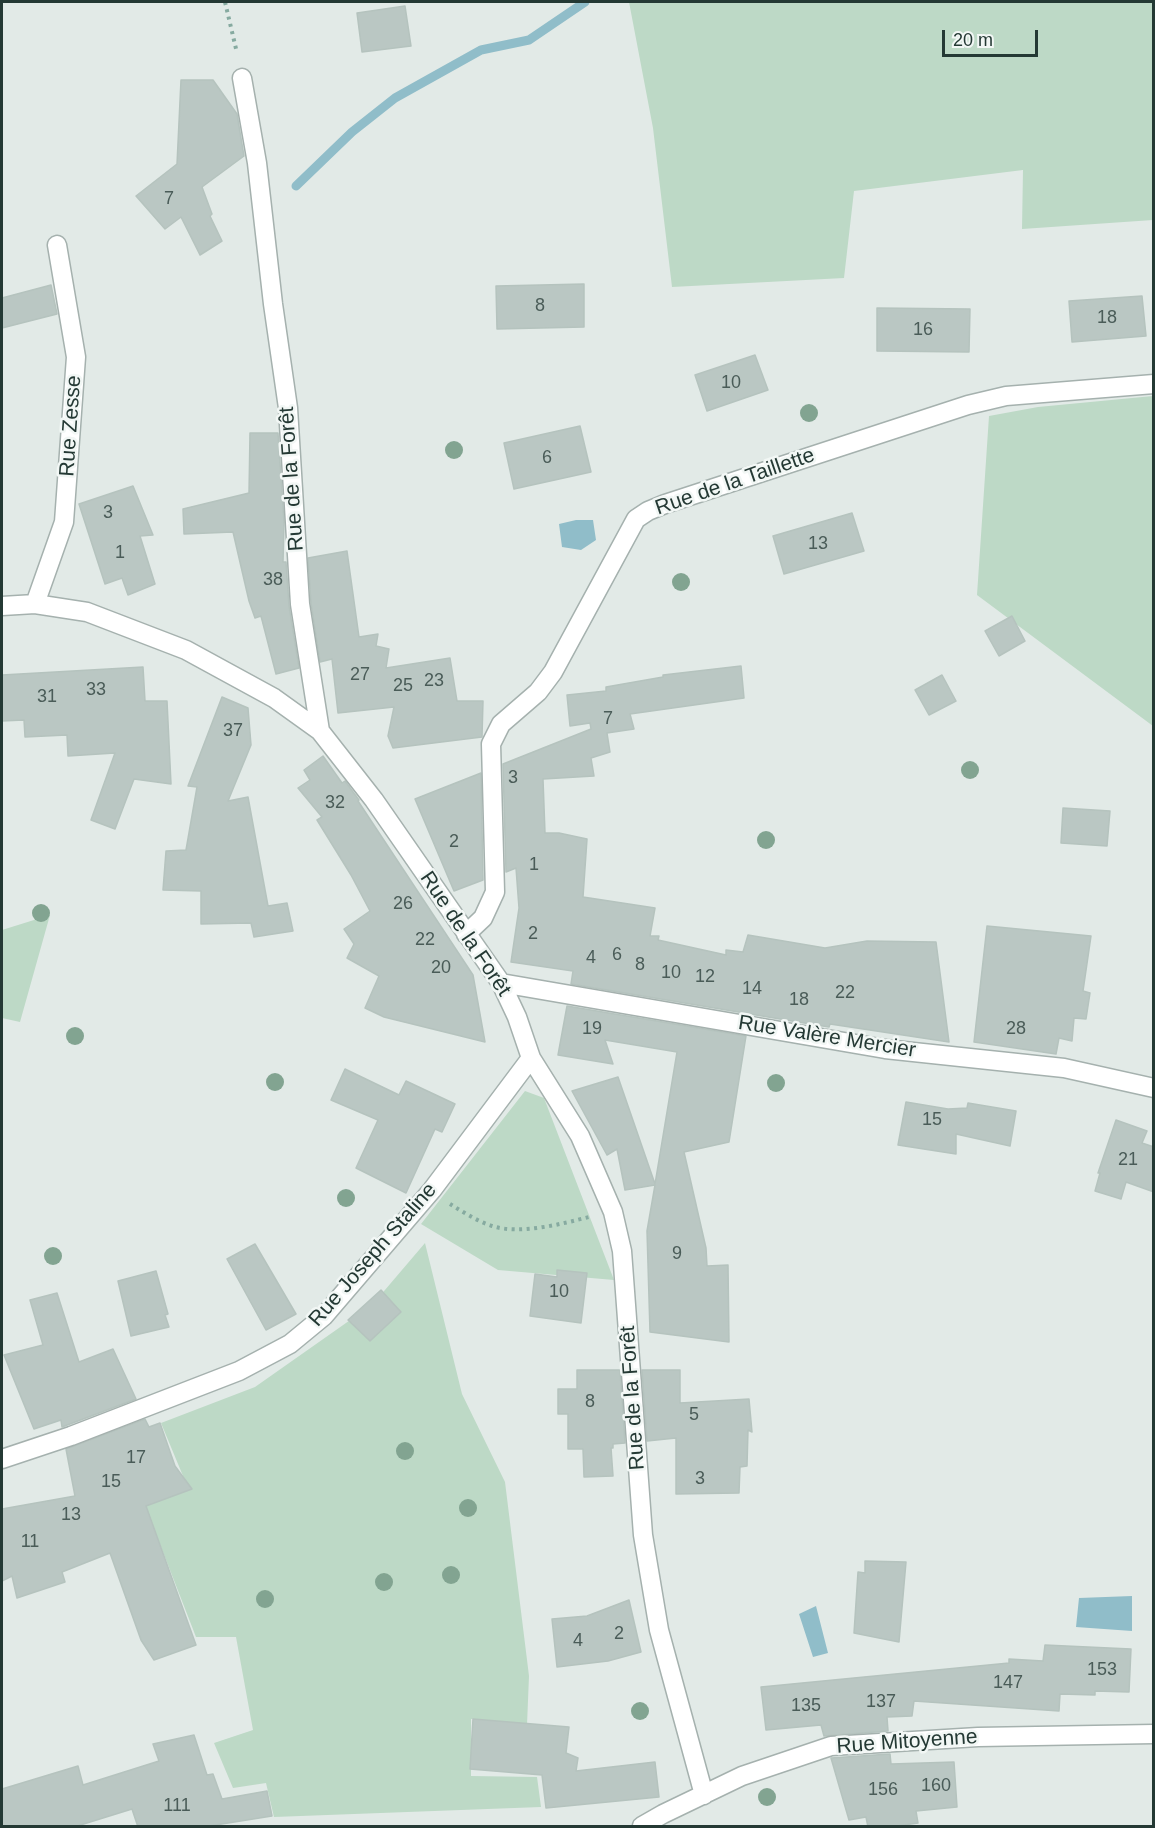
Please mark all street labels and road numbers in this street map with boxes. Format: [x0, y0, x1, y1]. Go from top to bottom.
street label: Rue Zesse [55, 374, 87, 478]
street label: Rue de la Forêt [274, 406, 310, 552]
street label: Rue de la Taillette [652, 443, 818, 521]
street label: Rue de la Forêt [414, 867, 516, 1001]
street label: Rue Valère Mercier [736, 1011, 918, 1063]
street label: Rue Joseph Staline [304, 1178, 442, 1332]
street label: Rue de la Forêt [615, 1325, 651, 1471]
street label: Rue Mitoyenne [836, 1725, 978, 1759]

